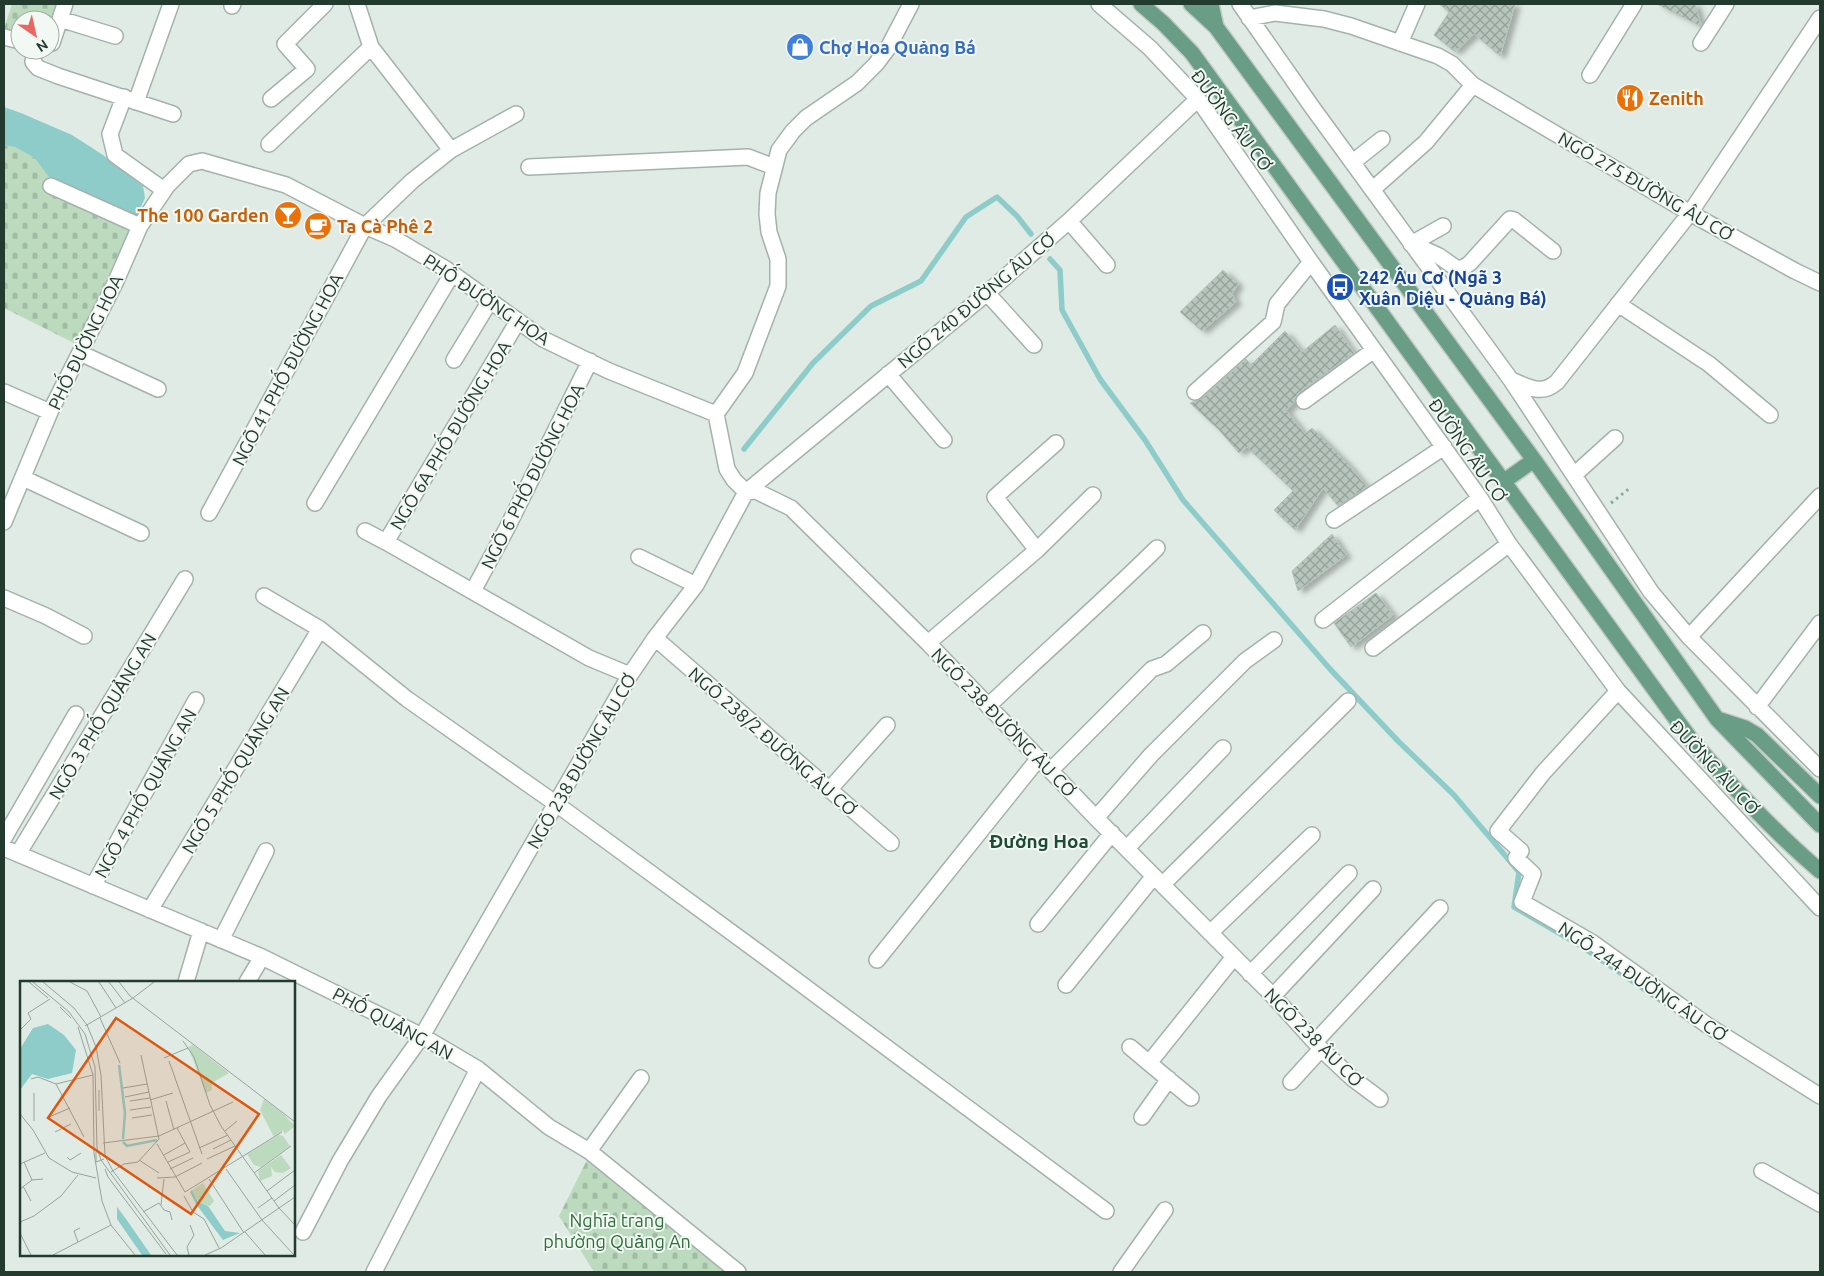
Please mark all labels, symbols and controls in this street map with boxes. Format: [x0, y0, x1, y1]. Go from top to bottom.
north arrow [10, 10, 60, 60]
shop icon: Chợ Hoa Quảng Bá [785, 32, 815, 62]
text: N [33, 36, 51, 55]
place label: Chợ Hoa Quảng Bá [819, 37, 976, 57]
street label: ĐƯỜNG ÂU CƠ [1188, 65, 1277, 174]
restaurant icon: Zenith [1615, 83, 1645, 113]
place label: Zenith [1649, 88, 1704, 108]
street label: NGÕ 275 ĐƯỜNG ÂU CƠ [1555, 127, 1738, 244]
bar icon: The 100 Garden [273, 200, 303, 230]
place label: The 100 Garden [137, 205, 269, 225]
cafe icon: Ta Cà Phê 2 [303, 211, 333, 241]
place label: Ta Cà Phê 2 [337, 216, 433, 236]
street label: NGÕ 240 ĐƯỜNG ÂU CƠ [893, 228, 1059, 372]
street label: PHỐ ĐƯỜNG HOA [420, 245, 557, 349]
place label: 242 Âu Cơ (Ngã 3 Xuân Diệu - Quảng Bá) [1359, 266, 1547, 309]
street label: NGÕ 41 PHỐ ĐƯỜNG HOA [223, 267, 346, 469]
street label: PHỐ ĐƯỜNG HOA [39, 269, 127, 413]
bus stop icon: 242 Âu Cơ (Ngã 3 Xuân Diệu - Quảng Bá) [1325, 272, 1355, 302]
street label: NGÕ 6A PHỐ ĐƯỜNG HOA [381, 334, 515, 533]
street label: NGÕ 6 PHỐ ĐƯỜNG HOA [472, 378, 588, 572]
street label: ĐƯỜNG ÂU CƠ [1425, 394, 1512, 505]
street label: NGÕ 3 PHỐ QUẢNG AN [40, 627, 160, 803]
street label: NGÕ 238 ĐƯỜNG ÂU CƠ [928, 643, 1081, 800]
street label: NGÕ 238/2 ĐƯỜNG ÂU CƠ [685, 662, 862, 819]
street label: NGÕ 238 ĐƯỜNG ÂU CƠ [522, 669, 639, 852]
street label: NGÕ 5 PHỐ QUẢNG AN [173, 681, 293, 857]
street label: NGÕ 4 PHỐ QUẢNG AN [86, 702, 201, 882]
street label: ĐƯỜNG ÂU CƠ [1666, 715, 1765, 818]
district label: Đường Hoa [989, 830, 1089, 852]
street label: NGÕ 244 ĐƯỜNG ÂU CƠ [1555, 916, 1732, 1045]
street label: PHỐ QUẢNG AN [329, 978, 459, 1064]
inset map [20, 981, 295, 1256]
street label: NGÕ 238 ÂU CƠ [1261, 983, 1368, 1090]
park label: Nghĩa trang phường Quảng An [543, 1210, 691, 1252]

